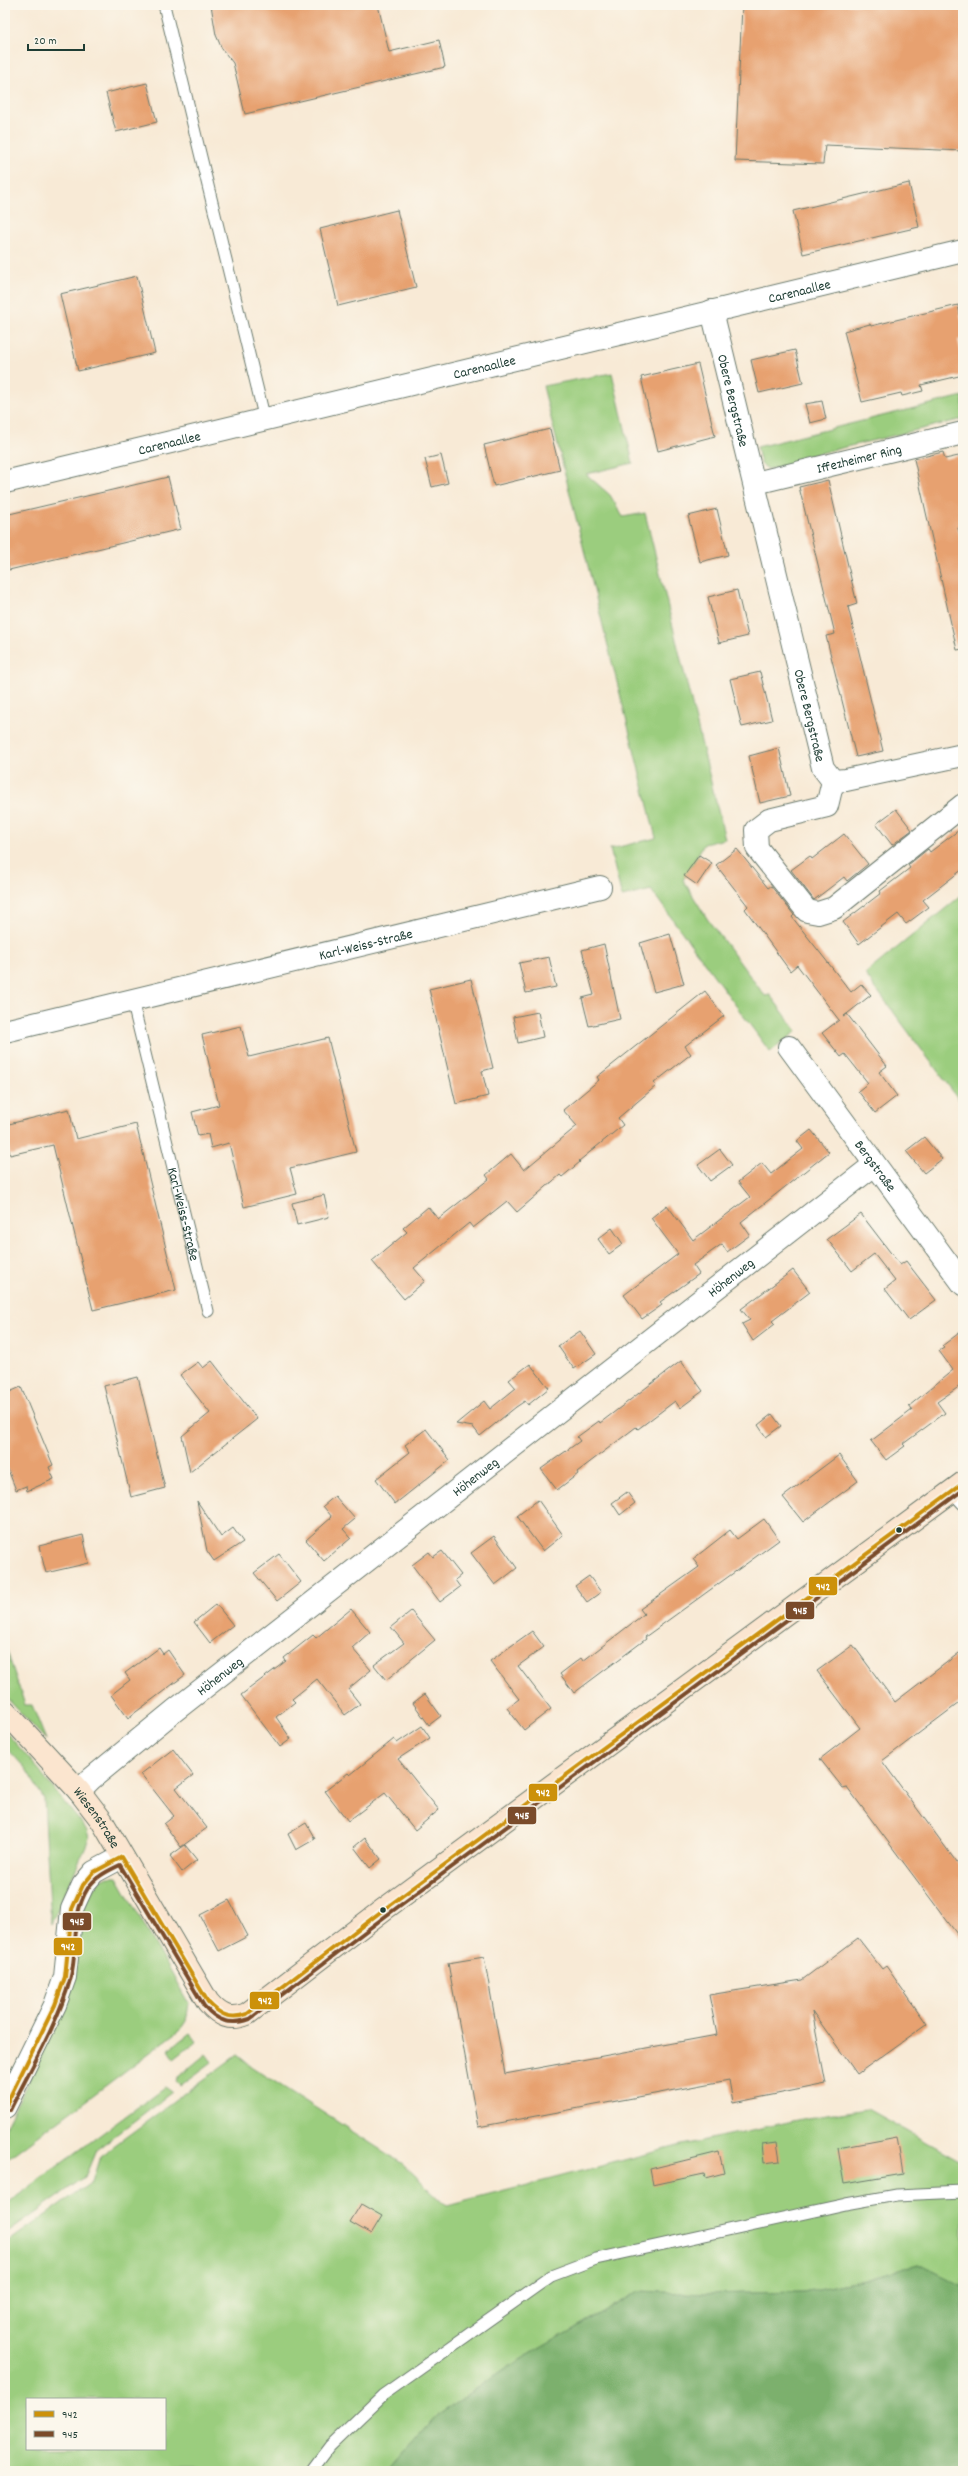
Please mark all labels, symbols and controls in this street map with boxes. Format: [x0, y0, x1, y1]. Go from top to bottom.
scale bar [28, 26, 84, 52]
text: 20 m [34, 33, 57, 50]
street label: Carenaallee [766, 275, 833, 310]
street label: Carenaallee [452, 351, 518, 386]
street label: Obere Bergstraße [711, 352, 753, 449]
street label: Carenaallee [137, 427, 203, 461]
street label: Iffezheimer Ring [815, 440, 904, 480]
street label: Obere Bergstraße [787, 667, 829, 764]
street label: Karl-Weiss-Straße [317, 925, 415, 967]
street label: Bergstraße [849, 1137, 900, 1197]
street label: Karl-Weiss-Straße [161, 1165, 203, 1263]
street label: Höhenweg [704, 1254, 759, 1303]
street label: Höhenweg [449, 1453, 504, 1502]
unlabelled marker [894, 1525, 904, 1535]
line badge: 942 [808, 1576, 838, 1596]
text: 942 [816, 1580, 830, 1596]
line badge: 945 [785, 1601, 815, 1620]
text: 945 [793, 1604, 807, 1620]
street label: Höhenweg [193, 1653, 248, 1702]
street label: Wiesenstraße [67, 1783, 124, 1853]
line badge: 942 [528, 1783, 558, 1802]
text: 942 [536, 1786, 550, 1802]
line badge: 945 [507, 1806, 537, 1825]
text: 945 [515, 1809, 529, 1825]
unlabelled marker [378, 1905, 388, 1915]
line badge: 945 [62, 1912, 92, 1931]
text: 945 [70, 1915, 84, 1931]
line badge: 942 [53, 1937, 83, 1956]
text: 942 [61, 1940, 75, 1956]
line badge: 942 [249, 1991, 280, 2010]
text: 942 [258, 1994, 272, 2010]
legend [26, 2398, 166, 2450]
text: 942 [62, 2407, 78, 2424]
text: 945 [62, 2427, 78, 2444]

